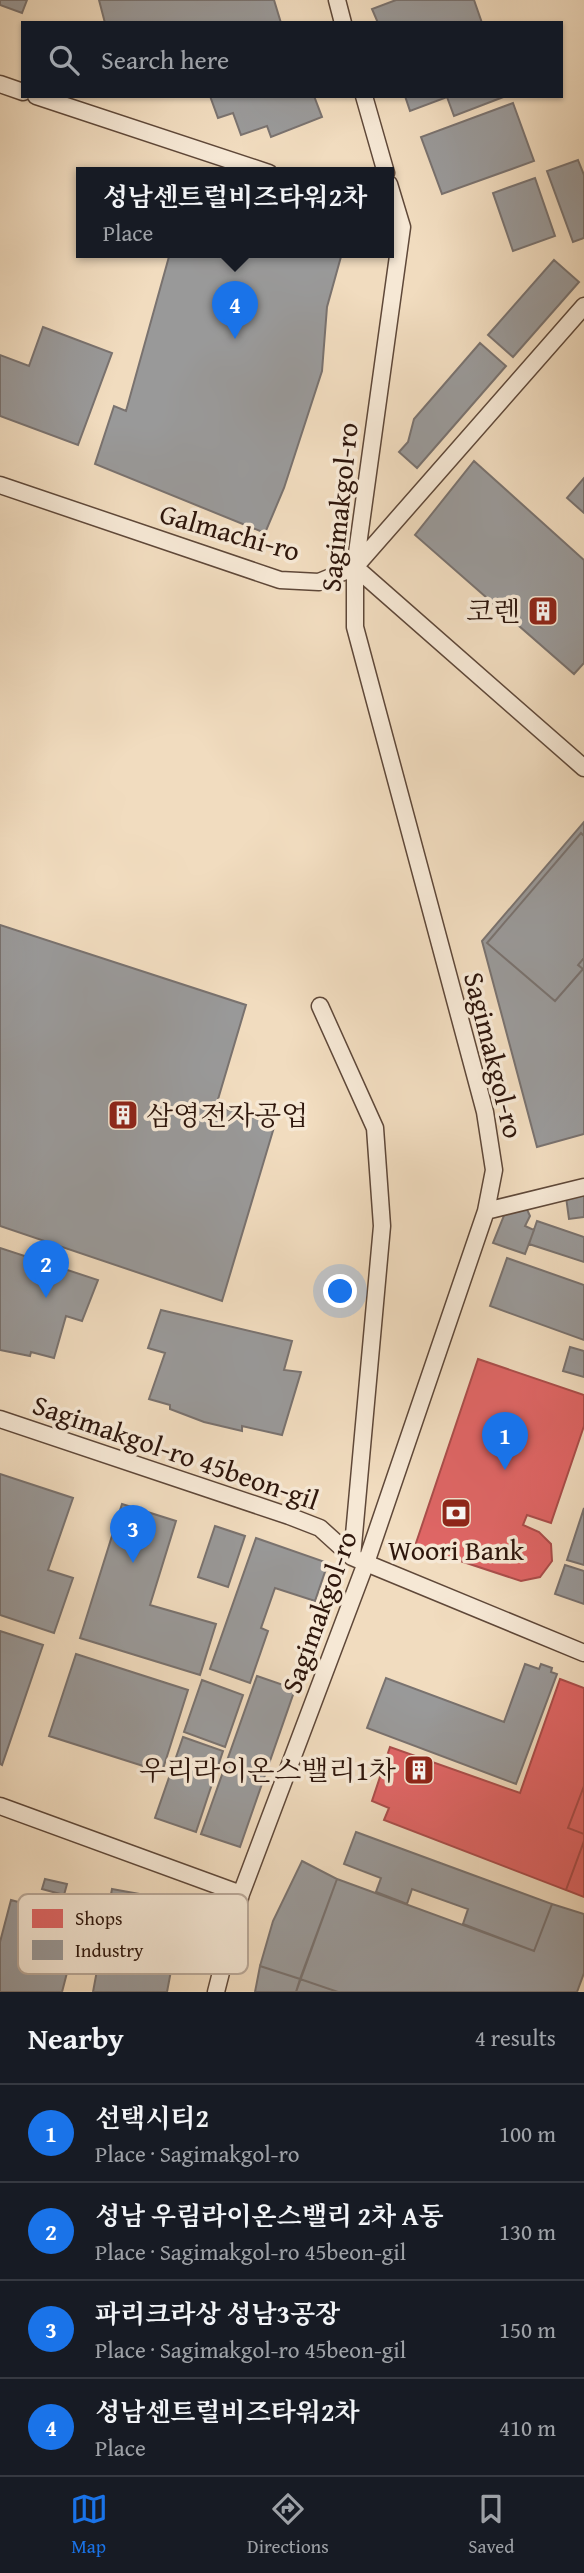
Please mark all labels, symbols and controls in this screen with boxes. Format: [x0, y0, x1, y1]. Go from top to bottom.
search box [21, 21, 563, 98]
text: Search here [101, 40, 229, 79]
icon: search [45, 41, 83, 79]
popup [76, 167, 394, 258]
text: 성남센트럴비즈타워2차 [103, 177, 367, 216]
text: Place [103, 216, 153, 249]
pin: 4 [212, 281, 258, 339]
street label: Sagimakgol-ro [309, 420, 368, 594]
street label: Galmachi-ro [155, 492, 305, 571]
place label: 코렌 [466, 590, 520, 631]
building icon: 코렌 [526, 594, 560, 628]
street label: Sagimakgol-ro [454, 967, 535, 1142]
place label: 삼영전자공업 [146, 1094, 308, 1135]
building icon: 삼영전자공업 [106, 1098, 140, 1132]
pin: 2 [23, 1240, 69, 1298]
your location [323, 1274, 357, 1308]
street label: Sagimakgol-ro 45beon-gil [28, 1383, 325, 1520]
pin: 1 [482, 1412, 528, 1470]
bank icon: Woori Bank [439, 1496, 473, 1530]
pin: 3 [110, 1505, 156, 1563]
street label: Sagimakgol-ro [270, 1525, 367, 1699]
place label: Woori Bank [388, 1529, 525, 1570]
place label: 우리라이온스밸리1차 [139, 1749, 396, 1790]
building icon: 우리라이온스밸리1차 [402, 1753, 436, 1787]
legend [18, 1894, 248, 1974]
text: Shops [75, 1904, 122, 1932]
text: Industry [75, 1936, 144, 1964]
text: Nearby [28, 2016, 124, 2060]
text: 4 results [475, 2021, 556, 2054]
text: 선택시티2 [95, 2098, 209, 2137]
text: 1 [45, 2117, 57, 2150]
text: 100 m [499, 2117, 556, 2150]
text: Place · Sagimakgol-ro [95, 2137, 299, 2170]
text: 성남 우림라이온스밸리 2차 A동 [95, 2196, 444, 2235]
text: 2 [45, 2215, 57, 2248]
text: 130 m [499, 2215, 556, 2248]
text: Place · Sagimakgol-ro 45beon-gil [95, 2235, 406, 2268]
text: 파리크라상 성남3공장 [95, 2294, 340, 2333]
text: 3 [45, 2313, 57, 2346]
text: 150 m [499, 2313, 556, 2346]
text: Place · Sagimakgol-ro 45beon-gil [95, 2333, 406, 2366]
text: 성남센트럴비즈타워2차 [95, 2392, 360, 2431]
text: 4 [45, 2411, 57, 2444]
text: 410 m [499, 2411, 556, 2444]
text: Place [95, 2431, 146, 2464]
tab: Map [70, 2490, 108, 2560]
tab: Directions [247, 2490, 329, 2560]
tab: Saved [468, 2490, 514, 2560]

